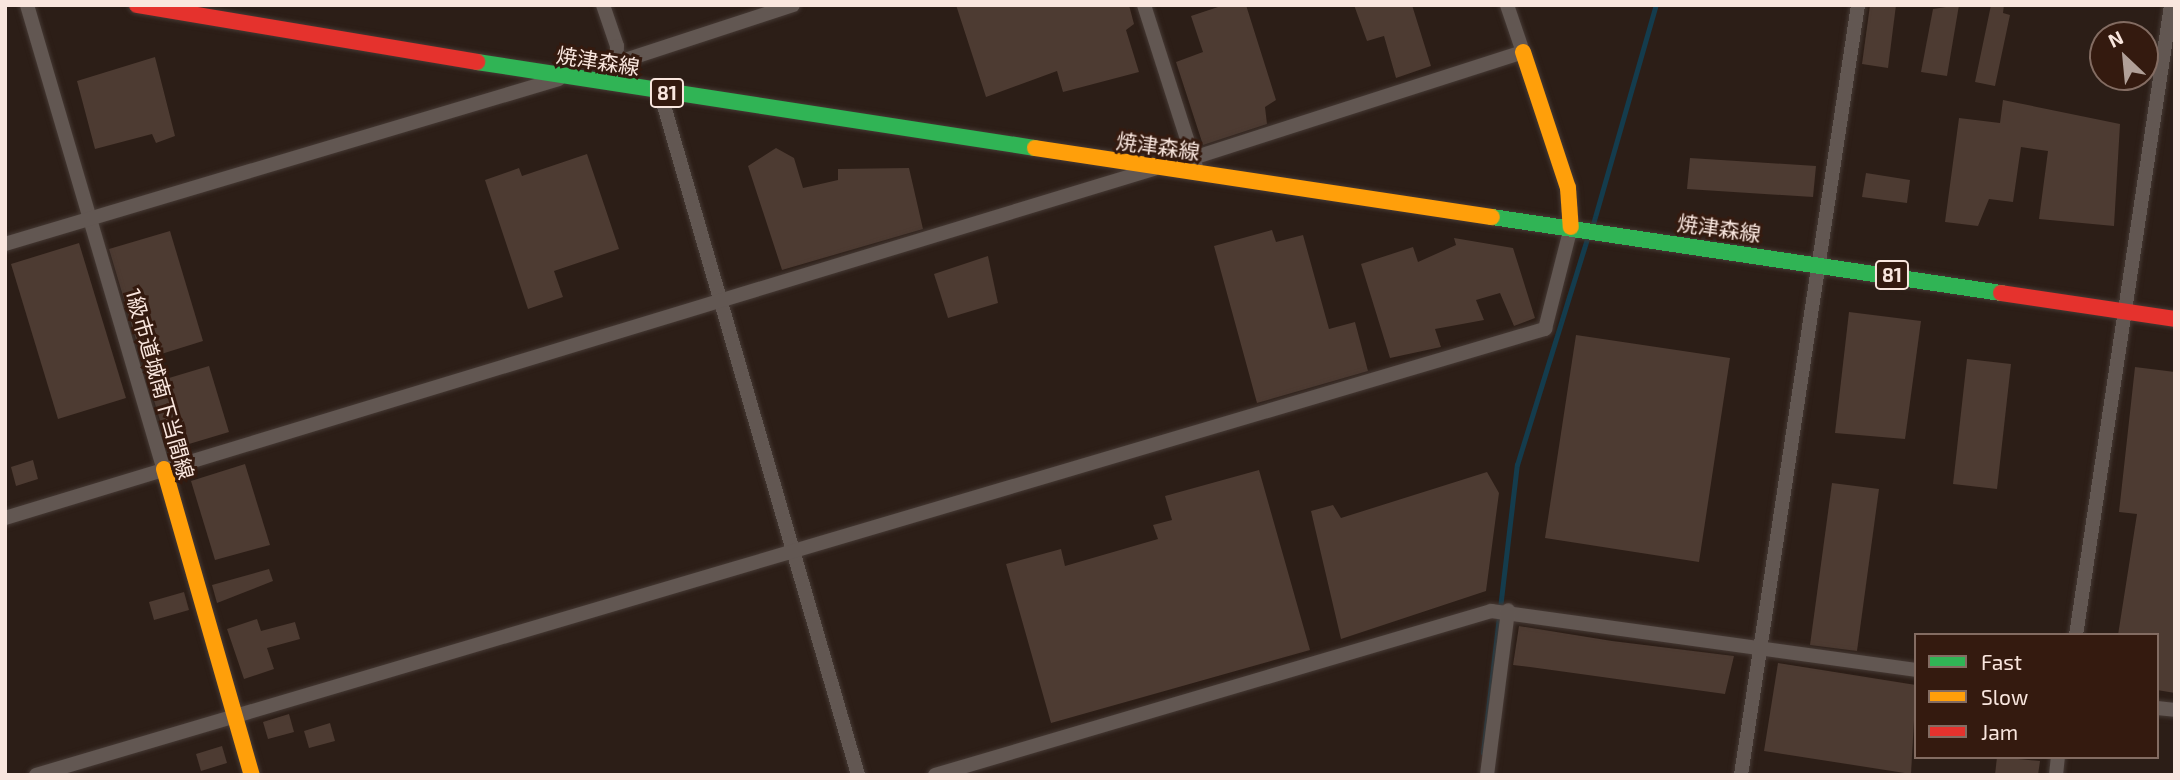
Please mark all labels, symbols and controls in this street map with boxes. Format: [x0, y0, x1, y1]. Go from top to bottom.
north arrow [2089, 21, 2159, 91]
text: N [2104, 25, 2127, 52]
street label: 焼津森線 [555, 42, 641, 80]
road number: 81 [650, 78, 684, 108]
street label: 焼津森線 [1115, 128, 1201, 164]
street label: 焼津森線 [1676, 210, 1762, 246]
road number: 81 [1874, 260, 1910, 290]
street label: 1級市道城南下当間線 [121, 286, 199, 482]
legend [1914, 633, 2159, 759]
text: Fast [1981, 649, 2022, 674]
text: Slow [1981, 684, 2028, 709]
text: Jam [1981, 719, 2018, 744]

